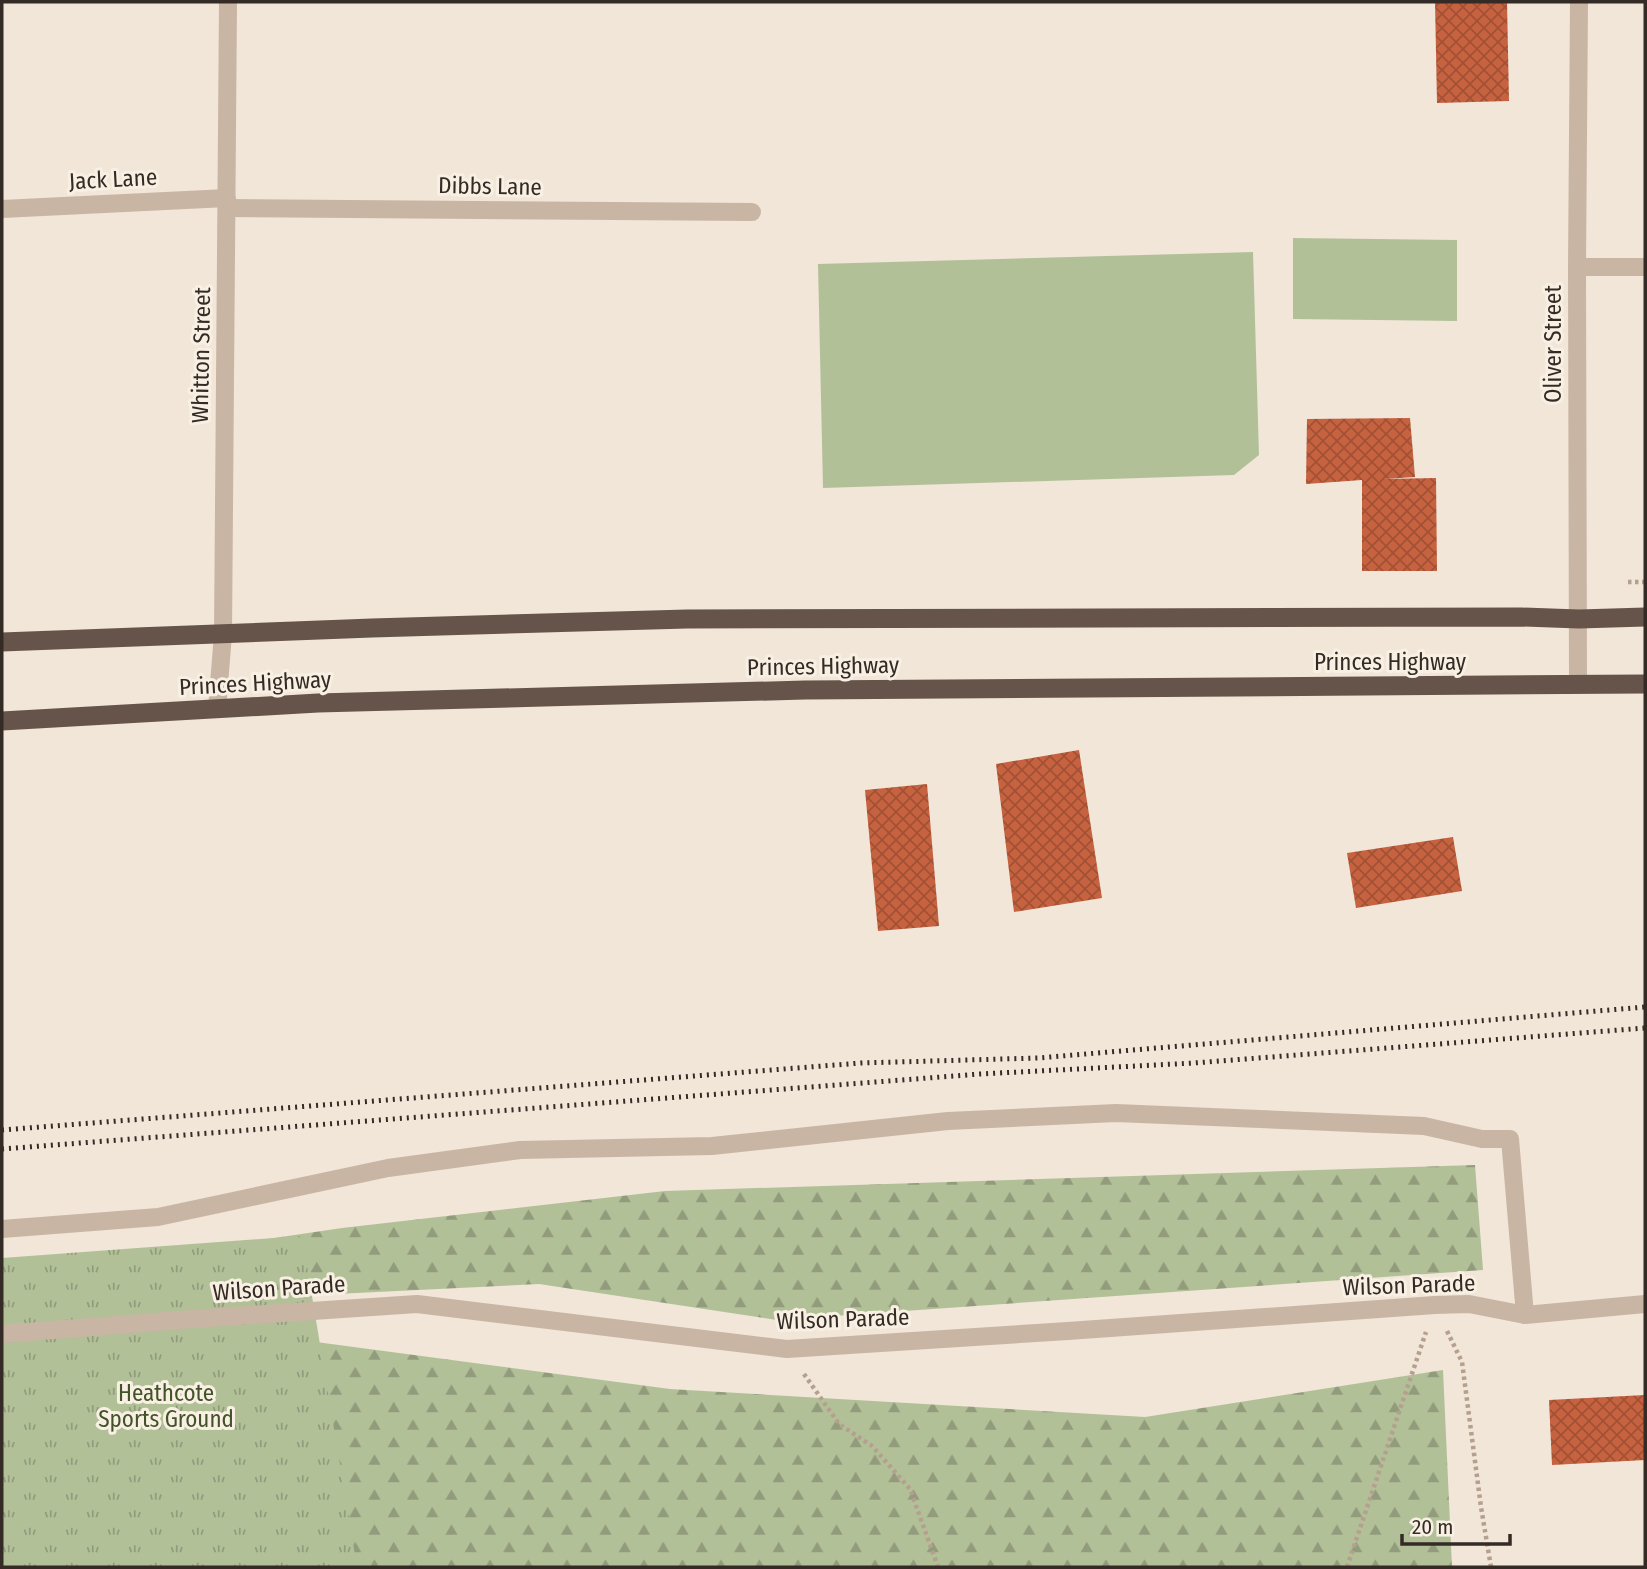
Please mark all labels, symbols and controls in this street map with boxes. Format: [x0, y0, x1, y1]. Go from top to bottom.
street label: Jack Lane [68, 163, 158, 195]
street label: Dibbs Lane [438, 171, 542, 201]
street label: Oliver Street [1539, 285, 1567, 403]
street label: Whitton Street [186, 286, 216, 423]
street label: Princes Highway [1314, 648, 1467, 676]
street label: Princes Highway [747, 651, 900, 681]
street label: Princes Highway [178, 665, 332, 701]
street label: Wilson Parade [212, 1269, 346, 1307]
street label: Wilson Parade [1342, 1269, 1476, 1301]
street label: Wilson Parade [776, 1303, 910, 1335]
park label: Heathcote Sports Ground [98, 1379, 234, 1433]
scale bar [1402, 1502, 1510, 1546]
text: 20 m [1412, 1514, 1453, 1540]

